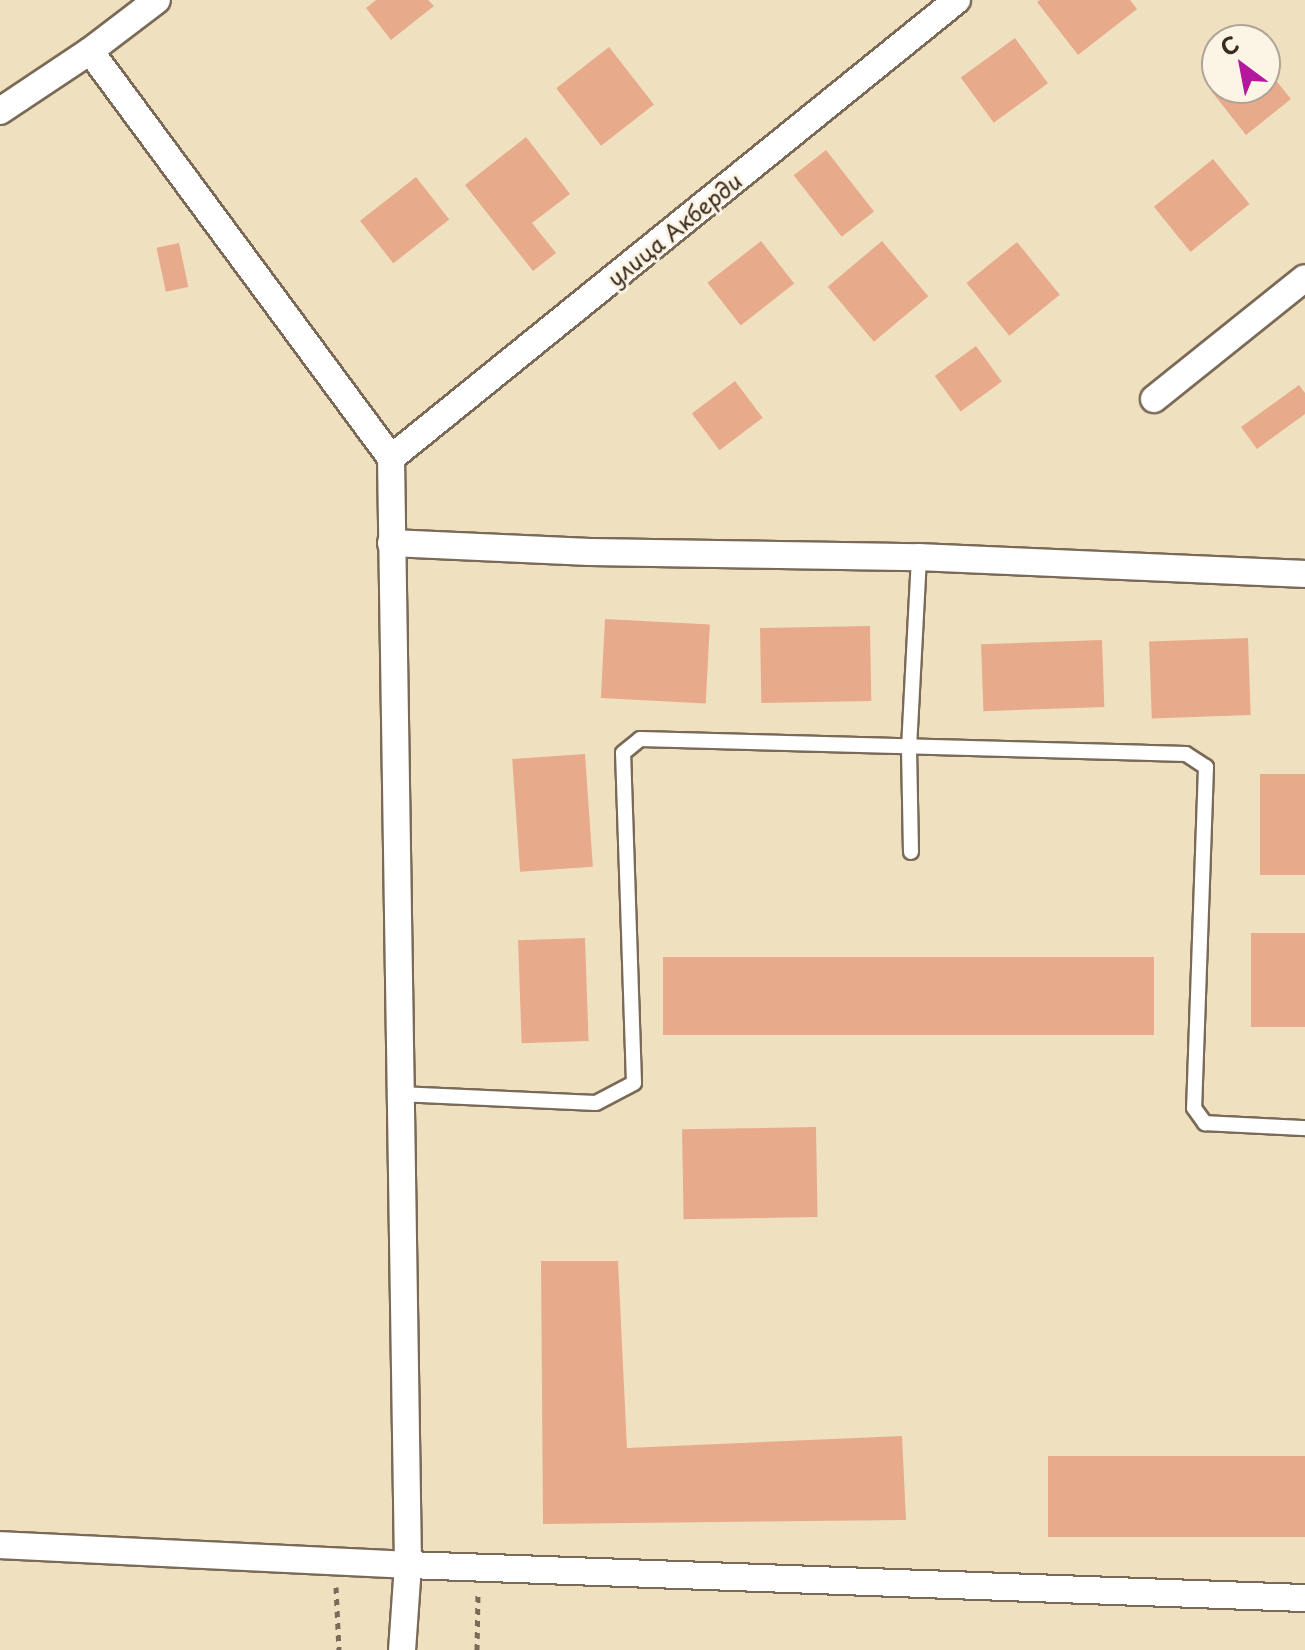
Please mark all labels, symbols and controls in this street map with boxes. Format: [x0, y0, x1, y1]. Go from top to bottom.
north arrow [1201, 24, 1281, 104]
text: С [1213, 27, 1245, 63]
street label: улица Акберди [601, 167, 747, 291]

